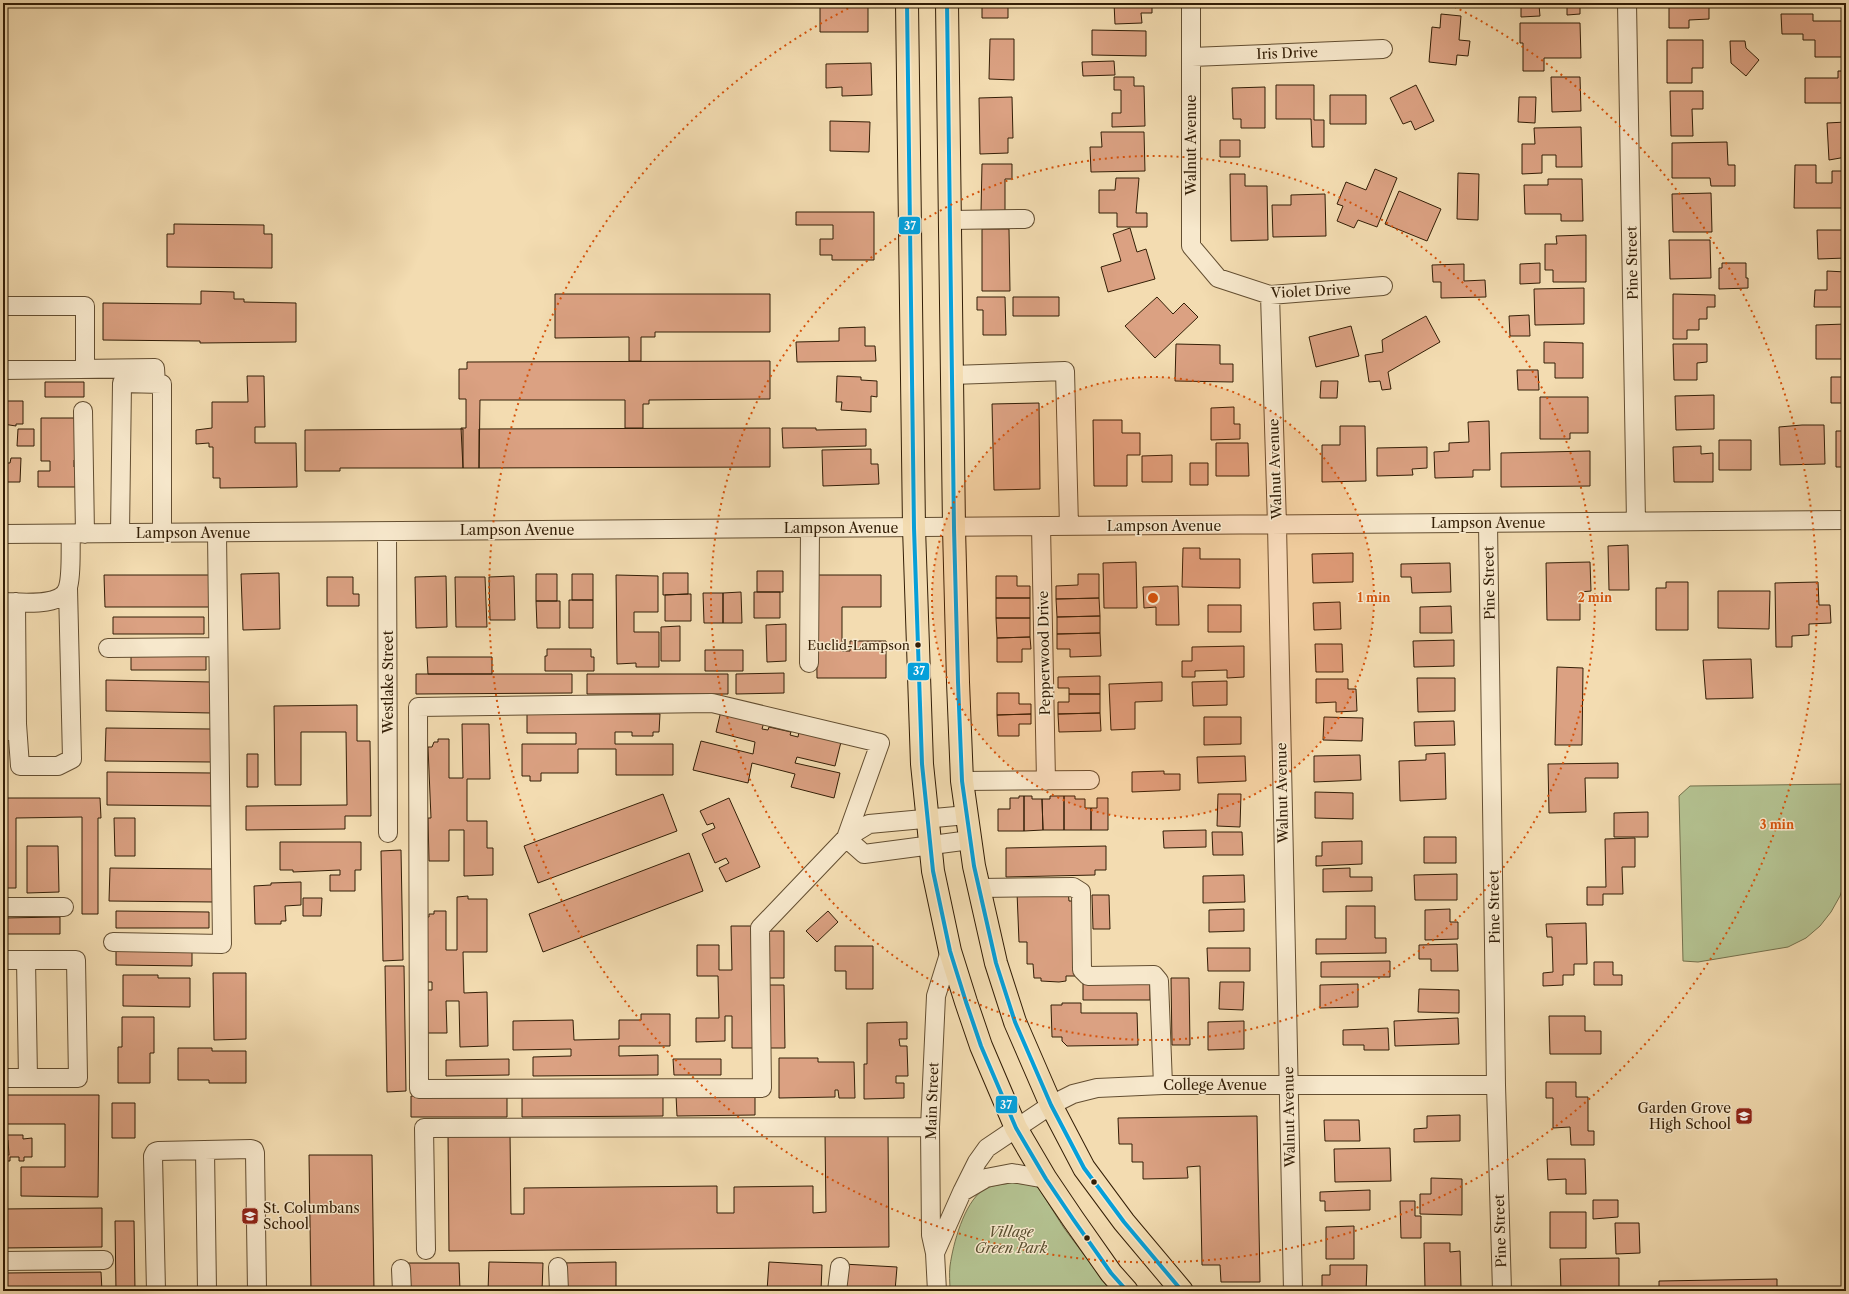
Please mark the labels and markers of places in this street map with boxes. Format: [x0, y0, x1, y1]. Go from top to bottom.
centre of rings [1146, 591, 1160, 605]
place label: Euclid-Lampson [807, 637, 910, 653]
marker: Euclid-Lampson [913, 640, 923, 650]
place label: Garden Grove High School [1638, 1099, 1731, 1133]
school or university icon: Garden Grove High School [1734, 1106, 1754, 1126]
unlabelled marker [1089, 1177, 1099, 1187]
place label: St. Columbans School [263, 1199, 360, 1233]
school or university icon: St. Columbans School [240, 1206, 260, 1226]
unlabelled marker [1082, 1233, 1092, 1243]

